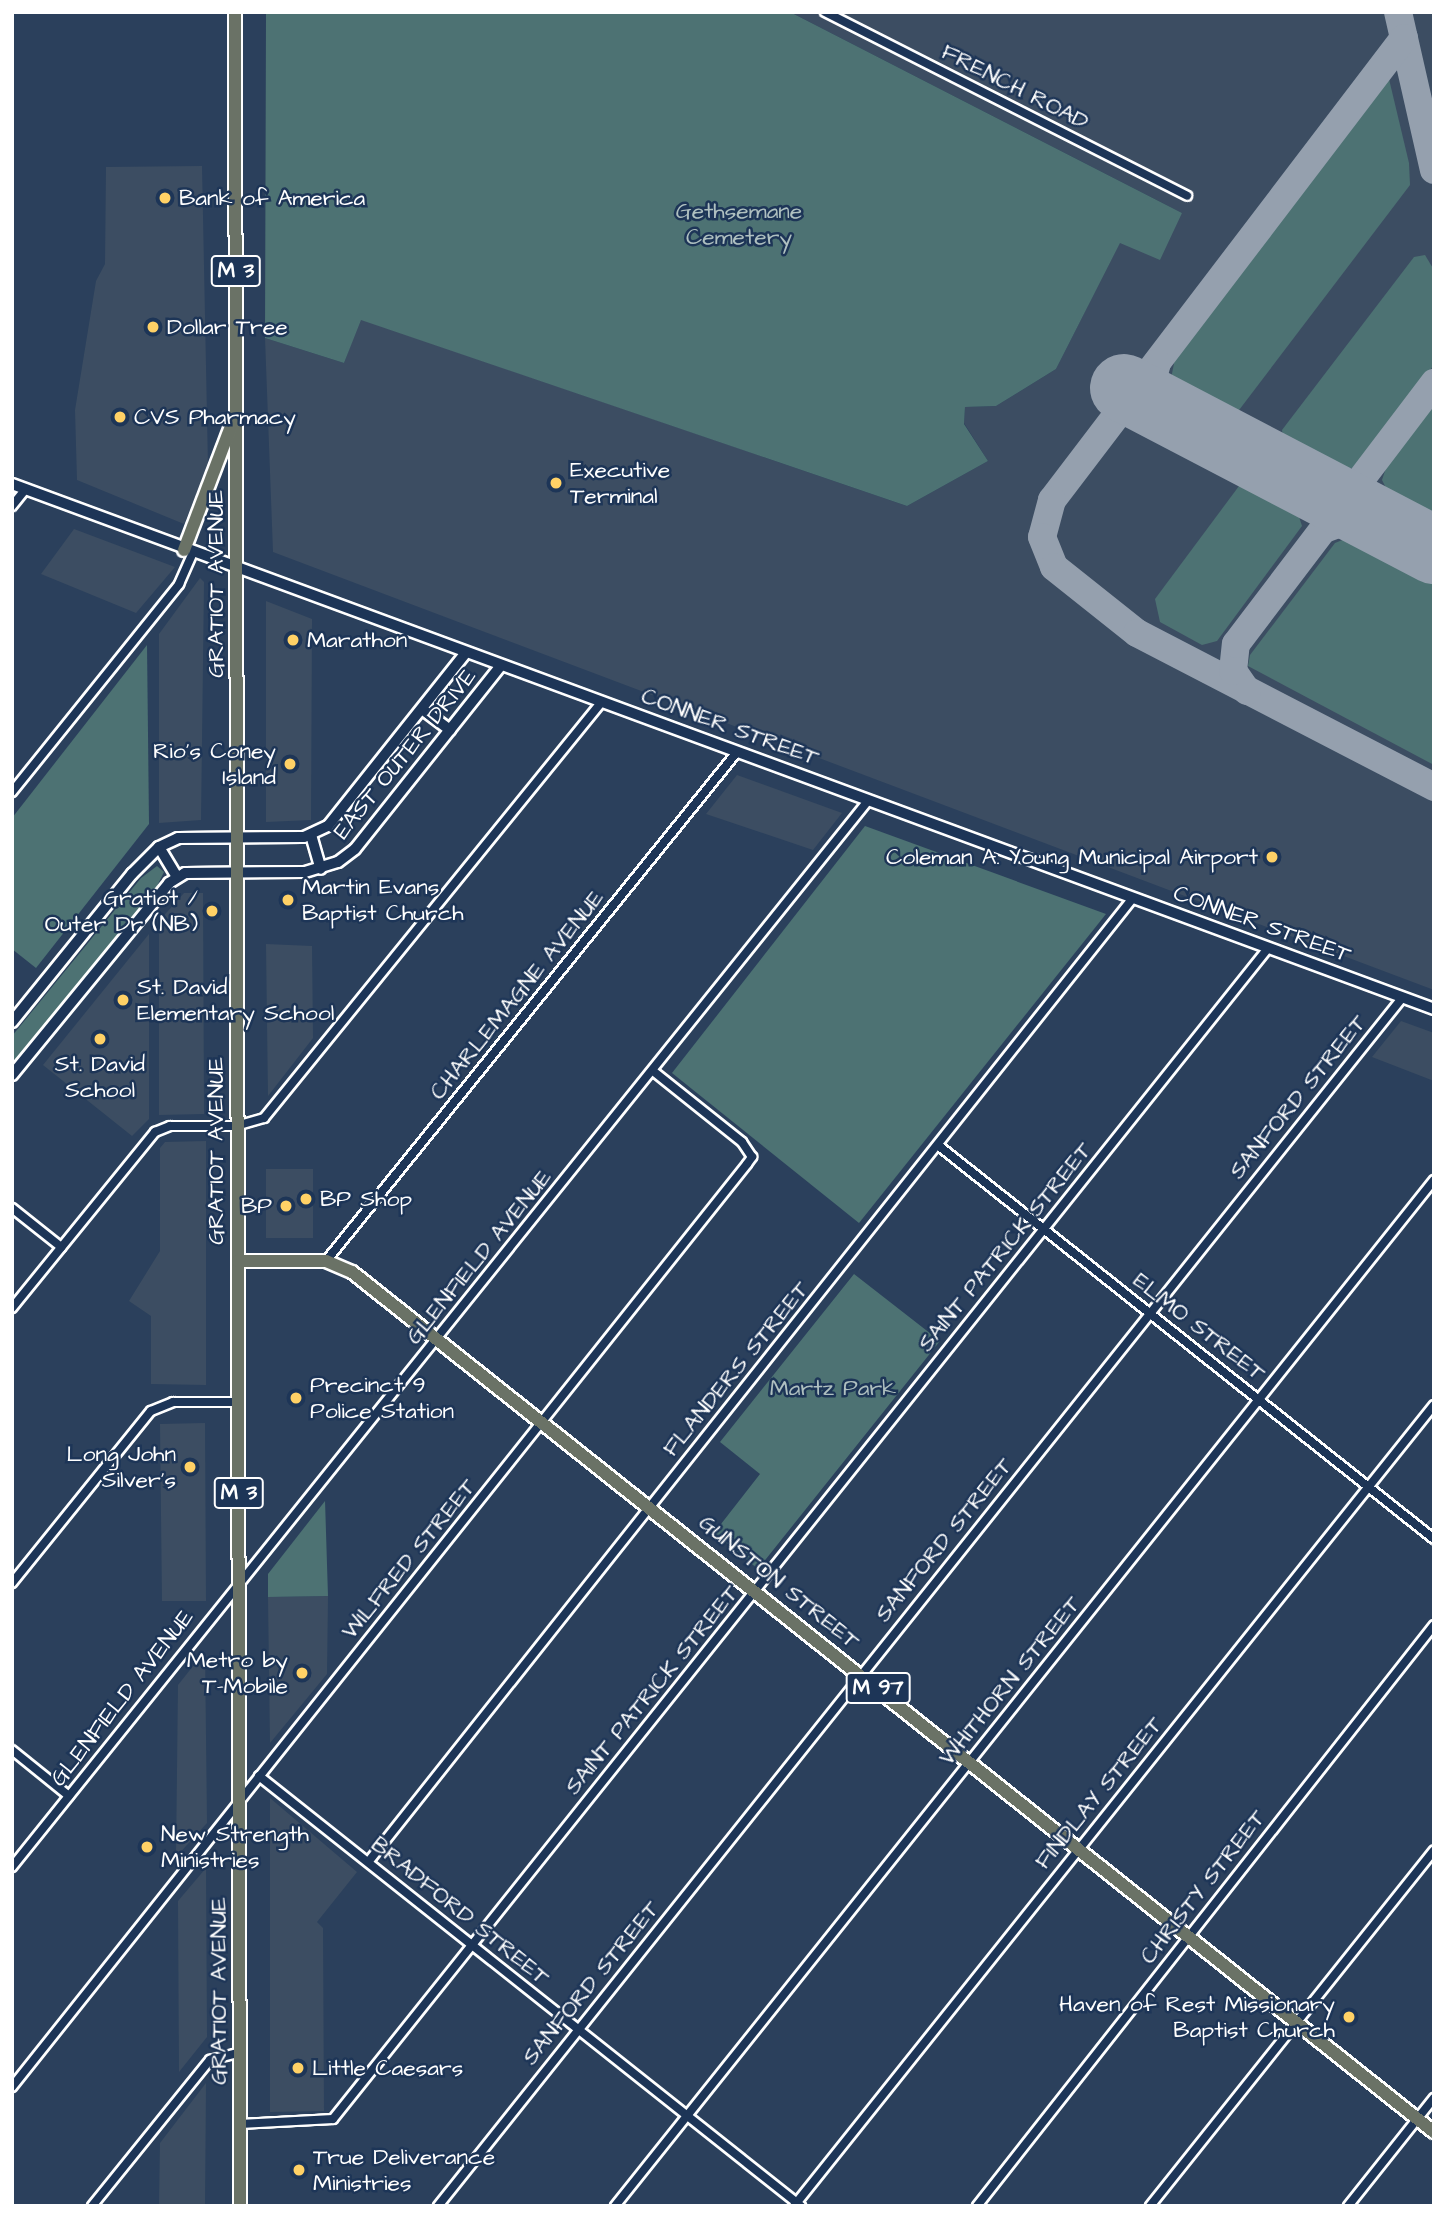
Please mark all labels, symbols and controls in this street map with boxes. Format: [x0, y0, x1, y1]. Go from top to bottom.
street label: FRENCH ROAD [937, 38, 1093, 136]
place label: Bank of America [179, 184, 365, 212]
marker: Bank of America [157, 190, 173, 206]
park label: Gethsemane Cemetery [676, 197, 802, 251]
road number: M 3 [210, 254, 262, 288]
place label: Dollar Tree [167, 313, 288, 341]
marker: Dollar Tree [145, 319, 161, 335]
place label: CVS Pharmacy [134, 403, 296, 431]
marker: CVS Pharmacy [112, 409, 128, 425]
place label: Executive Terminal [570, 456, 670, 510]
marker: Executive Terminal [548, 475, 564, 491]
street label: GRATIOT AVENUE [202, 490, 230, 678]
place label: Marathon [307, 626, 407, 654]
marker: Marathon [285, 632, 301, 648]
street label: EAST OUTER DRIVE [328, 663, 482, 845]
street label: CONNER STREET [638, 682, 822, 772]
place label: Rio's Coney Island [153, 737, 276, 791]
marker: Rio's Coney Island [282, 756, 298, 772]
place label: Coleman A. Young Municipal Airport [886, 843, 1258, 871]
marker: Coleman A. Young Municipal Airport [1264, 849, 1280, 865]
place label: Martin Evans Baptist Church [302, 873, 464, 927]
street label: CONNER STREET [1170, 879, 1354, 969]
place label: Gratiot / Outer Dr (NB) [45, 884, 198, 938]
street label: CHARLEMAGNE AVENUE [424, 885, 610, 1105]
marker: Martin Evans Baptist Church [280, 892, 296, 908]
marker: Gratiot / Outer Dr (NB) [204, 903, 220, 919]
place label: St. David Elementary School [137, 973, 334, 1027]
marker: St. David Elementary School [115, 992, 131, 1008]
street label: SANFORD STREET [1223, 1009, 1373, 1185]
marker: St. David School [92, 1031, 108, 1047]
place label: St. David School [55, 1050, 145, 1104]
street label: GRATIOT AVENUE [202, 1057, 230, 1245]
street label: SAINT PATRICK STREET [912, 1137, 1098, 1357]
street label: GLENFIELD AVENUE [400, 1164, 558, 1350]
place label: BP Shop [320, 1185, 412, 1213]
marker: BP Shop [298, 1191, 314, 1207]
place label: BP [241, 1192, 272, 1220]
marker: BP [278, 1198, 294, 1214]
street label: ELMO STREET [1127, 1267, 1271, 1387]
street label: FLANDERS STREET [657, 1276, 815, 1462]
place label: Precinct 9 Police Station [310, 1371, 454, 1425]
park label: Martz Park [770, 1374, 896, 1402]
marker: Precinct 9 Police Station [288, 1390, 304, 1406]
place label: Long John Silver's [67, 1440, 176, 1494]
street label: SANFORD STREET [869, 1452, 1019, 1628]
marker: Long John Silver's [182, 1459, 198, 1475]
street label: WILFRED STREET [336, 1473, 482, 1645]
road number: M 3 [213, 1476, 265, 1510]
street label: GUNSTON STREET [693, 1509, 865, 1655]
street label: SAINT PATRICK STREET [559, 1580, 745, 1800]
street label: WHITHORN STREET [933, 1591, 1087, 1771]
street label: GLENFIELD AVENUE [44, 1604, 200, 1792]
place label: Metro by T-Mobile [187, 1646, 288, 1700]
marker: Metro by T-Mobile [294, 1665, 310, 1681]
road number: M 97 [845, 1670, 911, 1706]
street label: FINDLAY STREET [1029, 1711, 1169, 1875]
street label: CHRISTY STREET [1134, 1805, 1272, 1969]
place label: New Strength Ministries [161, 1820, 309, 1874]
street label: BRADFORD STREET [365, 1831, 555, 1991]
marker: New Strength Ministries [139, 1839, 155, 1855]
street label: SANFORD STREET [516, 1895, 666, 2071]
street label: GRATIOT AVENUE [205, 1897, 233, 2085]
place label: Haven of Rest Missionary Baptist Church [1059, 1990, 1335, 2044]
marker: Haven of Rest Missionary Baptist Church [1341, 2009, 1357, 2025]
place label: Little Caesars [312, 2054, 463, 2082]
marker: Little Caesars [290, 2060, 306, 2076]
place label: True Deliverance Ministries [313, 2143, 495, 2197]
marker: True Deliverance Ministries [291, 2162, 307, 2178]

